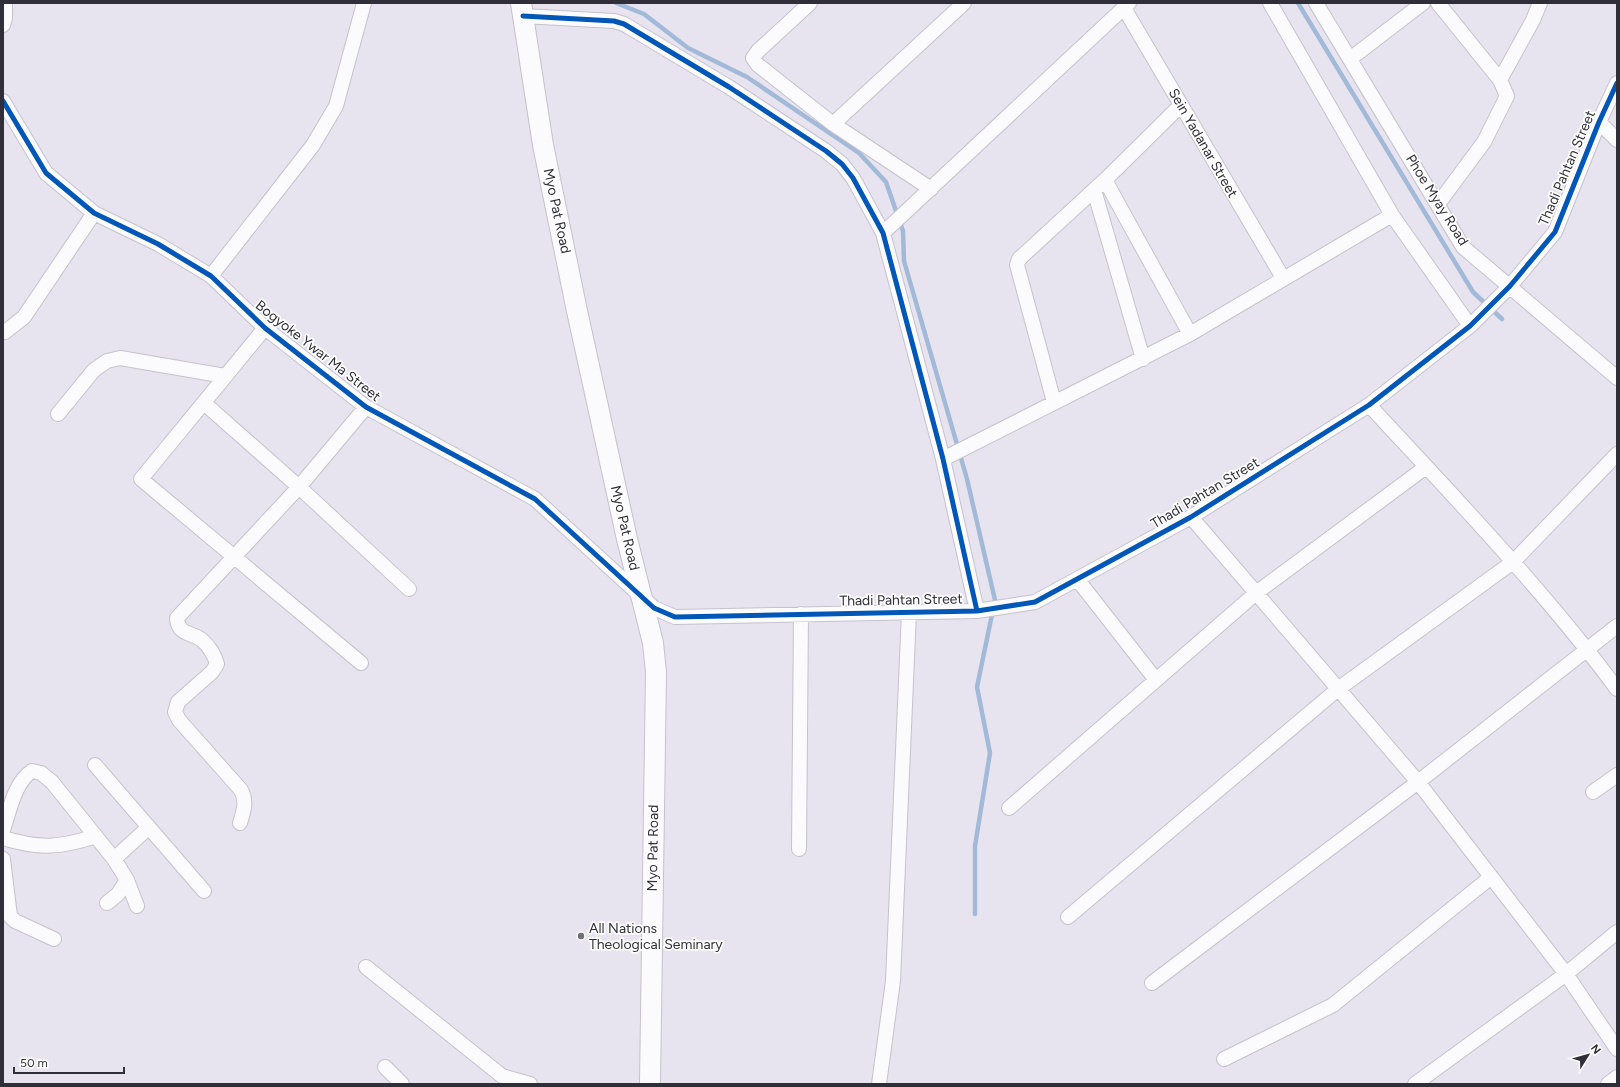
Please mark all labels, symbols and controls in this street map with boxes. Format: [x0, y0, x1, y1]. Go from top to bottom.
street label: Sein Yadanar Street [1165, 85, 1241, 201]
street label: Thadi Pahtan Street [1535, 108, 1599, 228]
street label: Phoe Myay Road [1402, 151, 1472, 249]
street label: Myo Pat Road [540, 167, 574, 255]
street label: Bogyoke Ywar Ma Street [252, 297, 384, 405]
street label: Thadi Pahtan Street [1148, 454, 1262, 532]
street label: Myo Pat Road [607, 484, 643, 572]
street label: Thadi Pahtan Street [839, 590, 963, 610]
street label: Myo Pat Road [644, 804, 662, 892]
place label: All Nations Theological Seminary [589, 920, 723, 953]
marker: All Nations Theological Seminary [576, 931, 586, 941]
north arrow [1568, 1035, 1608, 1075]
text: N [1588, 1042, 1603, 1057]
scale bar [14, 1049, 124, 1075]
text: 50 m [20, 1056, 48, 1070]

